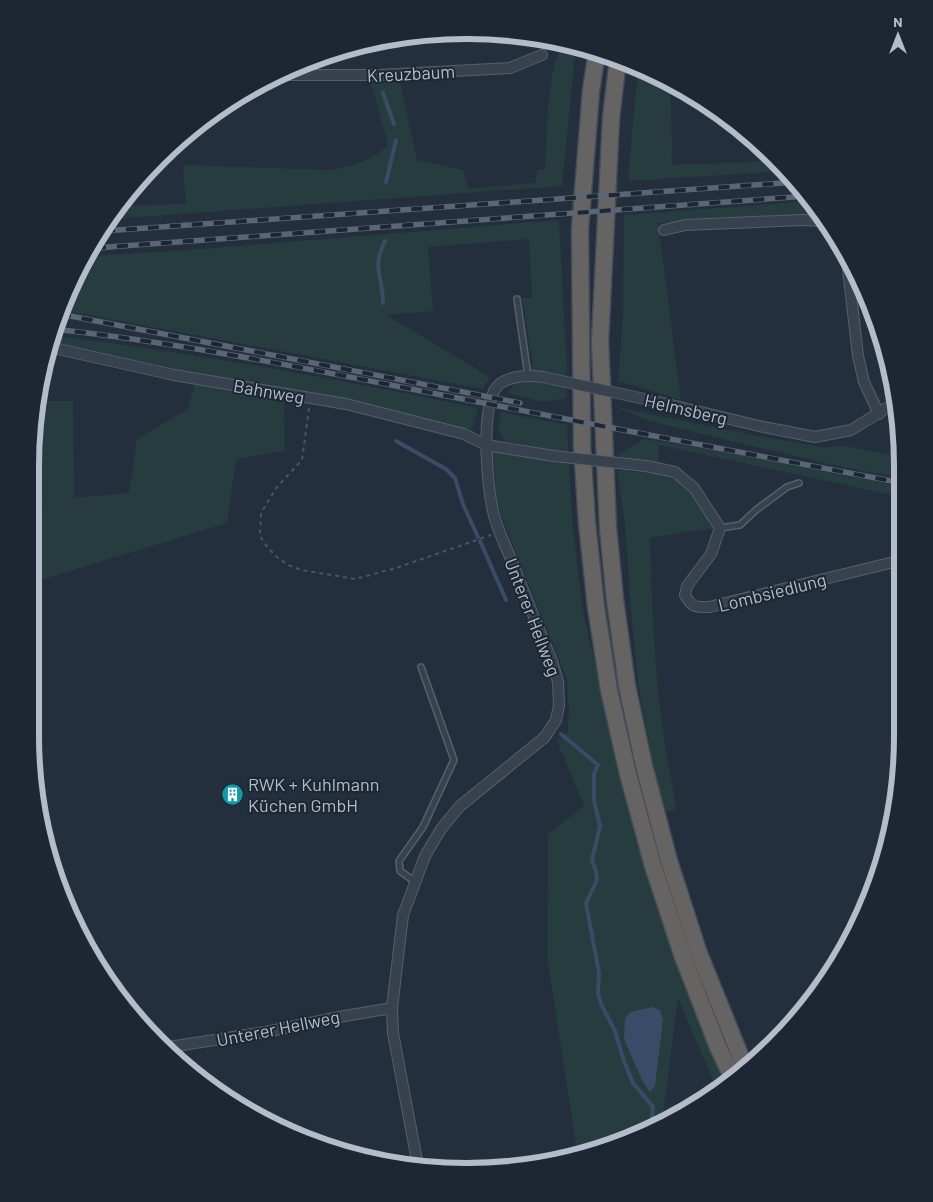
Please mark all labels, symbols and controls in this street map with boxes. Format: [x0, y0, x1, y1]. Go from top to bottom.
north arrow [873, 10, 923, 60]
text: N [893, 13, 903, 30]
street label: Kreuzbaum [366, 60, 456, 86]
street label: Bahnweg [232, 374, 306, 408]
street label: Helmsberg [642, 389, 730, 429]
street label: Unterer Hellweg [500, 555, 566, 679]
street label: Lombsiedlung [716, 568, 828, 616]
place label: RWK + Kuhlmann Küchen GmbH [248, 773, 379, 816]
building icon: RWK + Kuhlmann Küchen GmbH [220, 782, 244, 806]
street label: Unterer Hellweg [215, 1005, 341, 1051]

